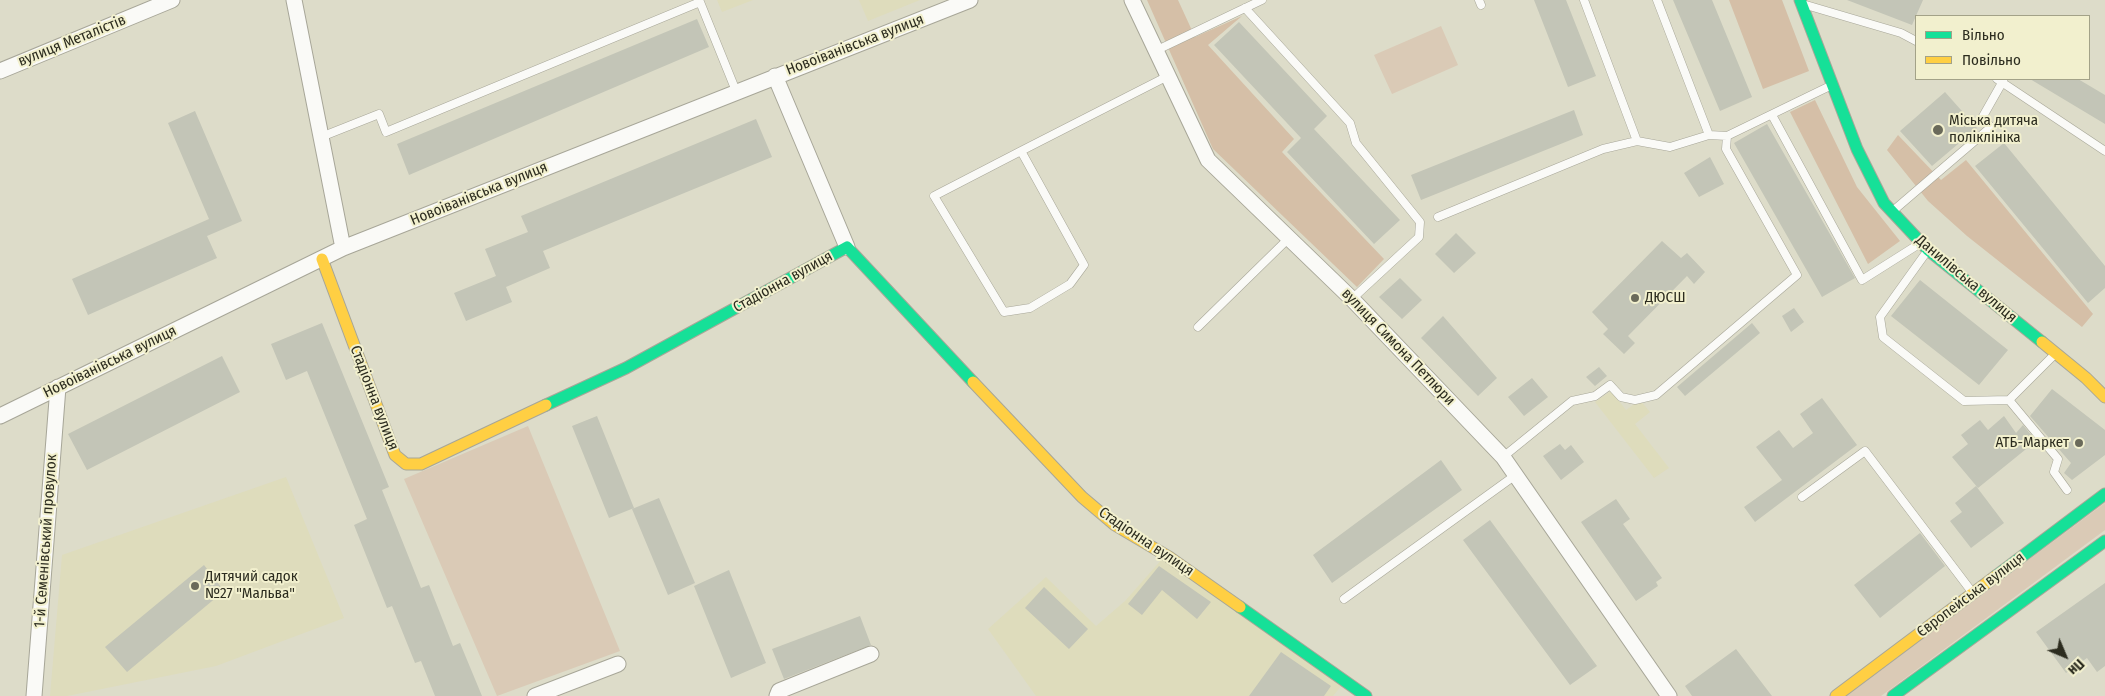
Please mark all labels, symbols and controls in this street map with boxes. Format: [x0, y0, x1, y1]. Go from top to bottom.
street label: Новоіванівська вулиця [784, 10, 926, 80]
street label: вулиця Металістів [16, 11, 128, 71]
legend [1915, 15, 2090, 80]
text: Вільно [1962, 26, 2005, 44]
text: Повільно [1962, 51, 2021, 69]
place label: Міська дитяча поліклініка [1949, 112, 2038, 147]
marker: Міська дитяча поліклініка [1931, 123, 1945, 137]
street label: Новоіванівська вулиця [408, 158, 550, 230]
street label: Данилівська вулиця [1912, 231, 2020, 327]
street label: Стадіонна вулиця [730, 247, 836, 317]
street label: вулиця Симона Петлюри [1337, 285, 1459, 409]
place label: ДЮСШ [1645, 289, 1686, 307]
marker: ДЮСШ [1629, 292, 1641, 304]
street label: Новоіванівська вулиця [40, 322, 180, 402]
street label: Стадіонна вулиця [346, 343, 402, 453]
place label: АТБ-Маркет [1995, 434, 2069, 452]
marker: АТБ-Маркет [2073, 437, 2085, 449]
street label: 1-й Семенівський провулок [31, 454, 61, 628]
street label: Стадіонна вулиця [1095, 504, 1197, 580]
street label: Європейська вулиця [1914, 549, 2028, 641]
place label: Дитячий садок №27 "Мальва" [205, 568, 298, 603]
marker: Дитячий садок №27 "Мальва" [189, 580, 201, 592]
north arrow [2040, 631, 2090, 681]
text: Пн [2064, 655, 2088, 679]

